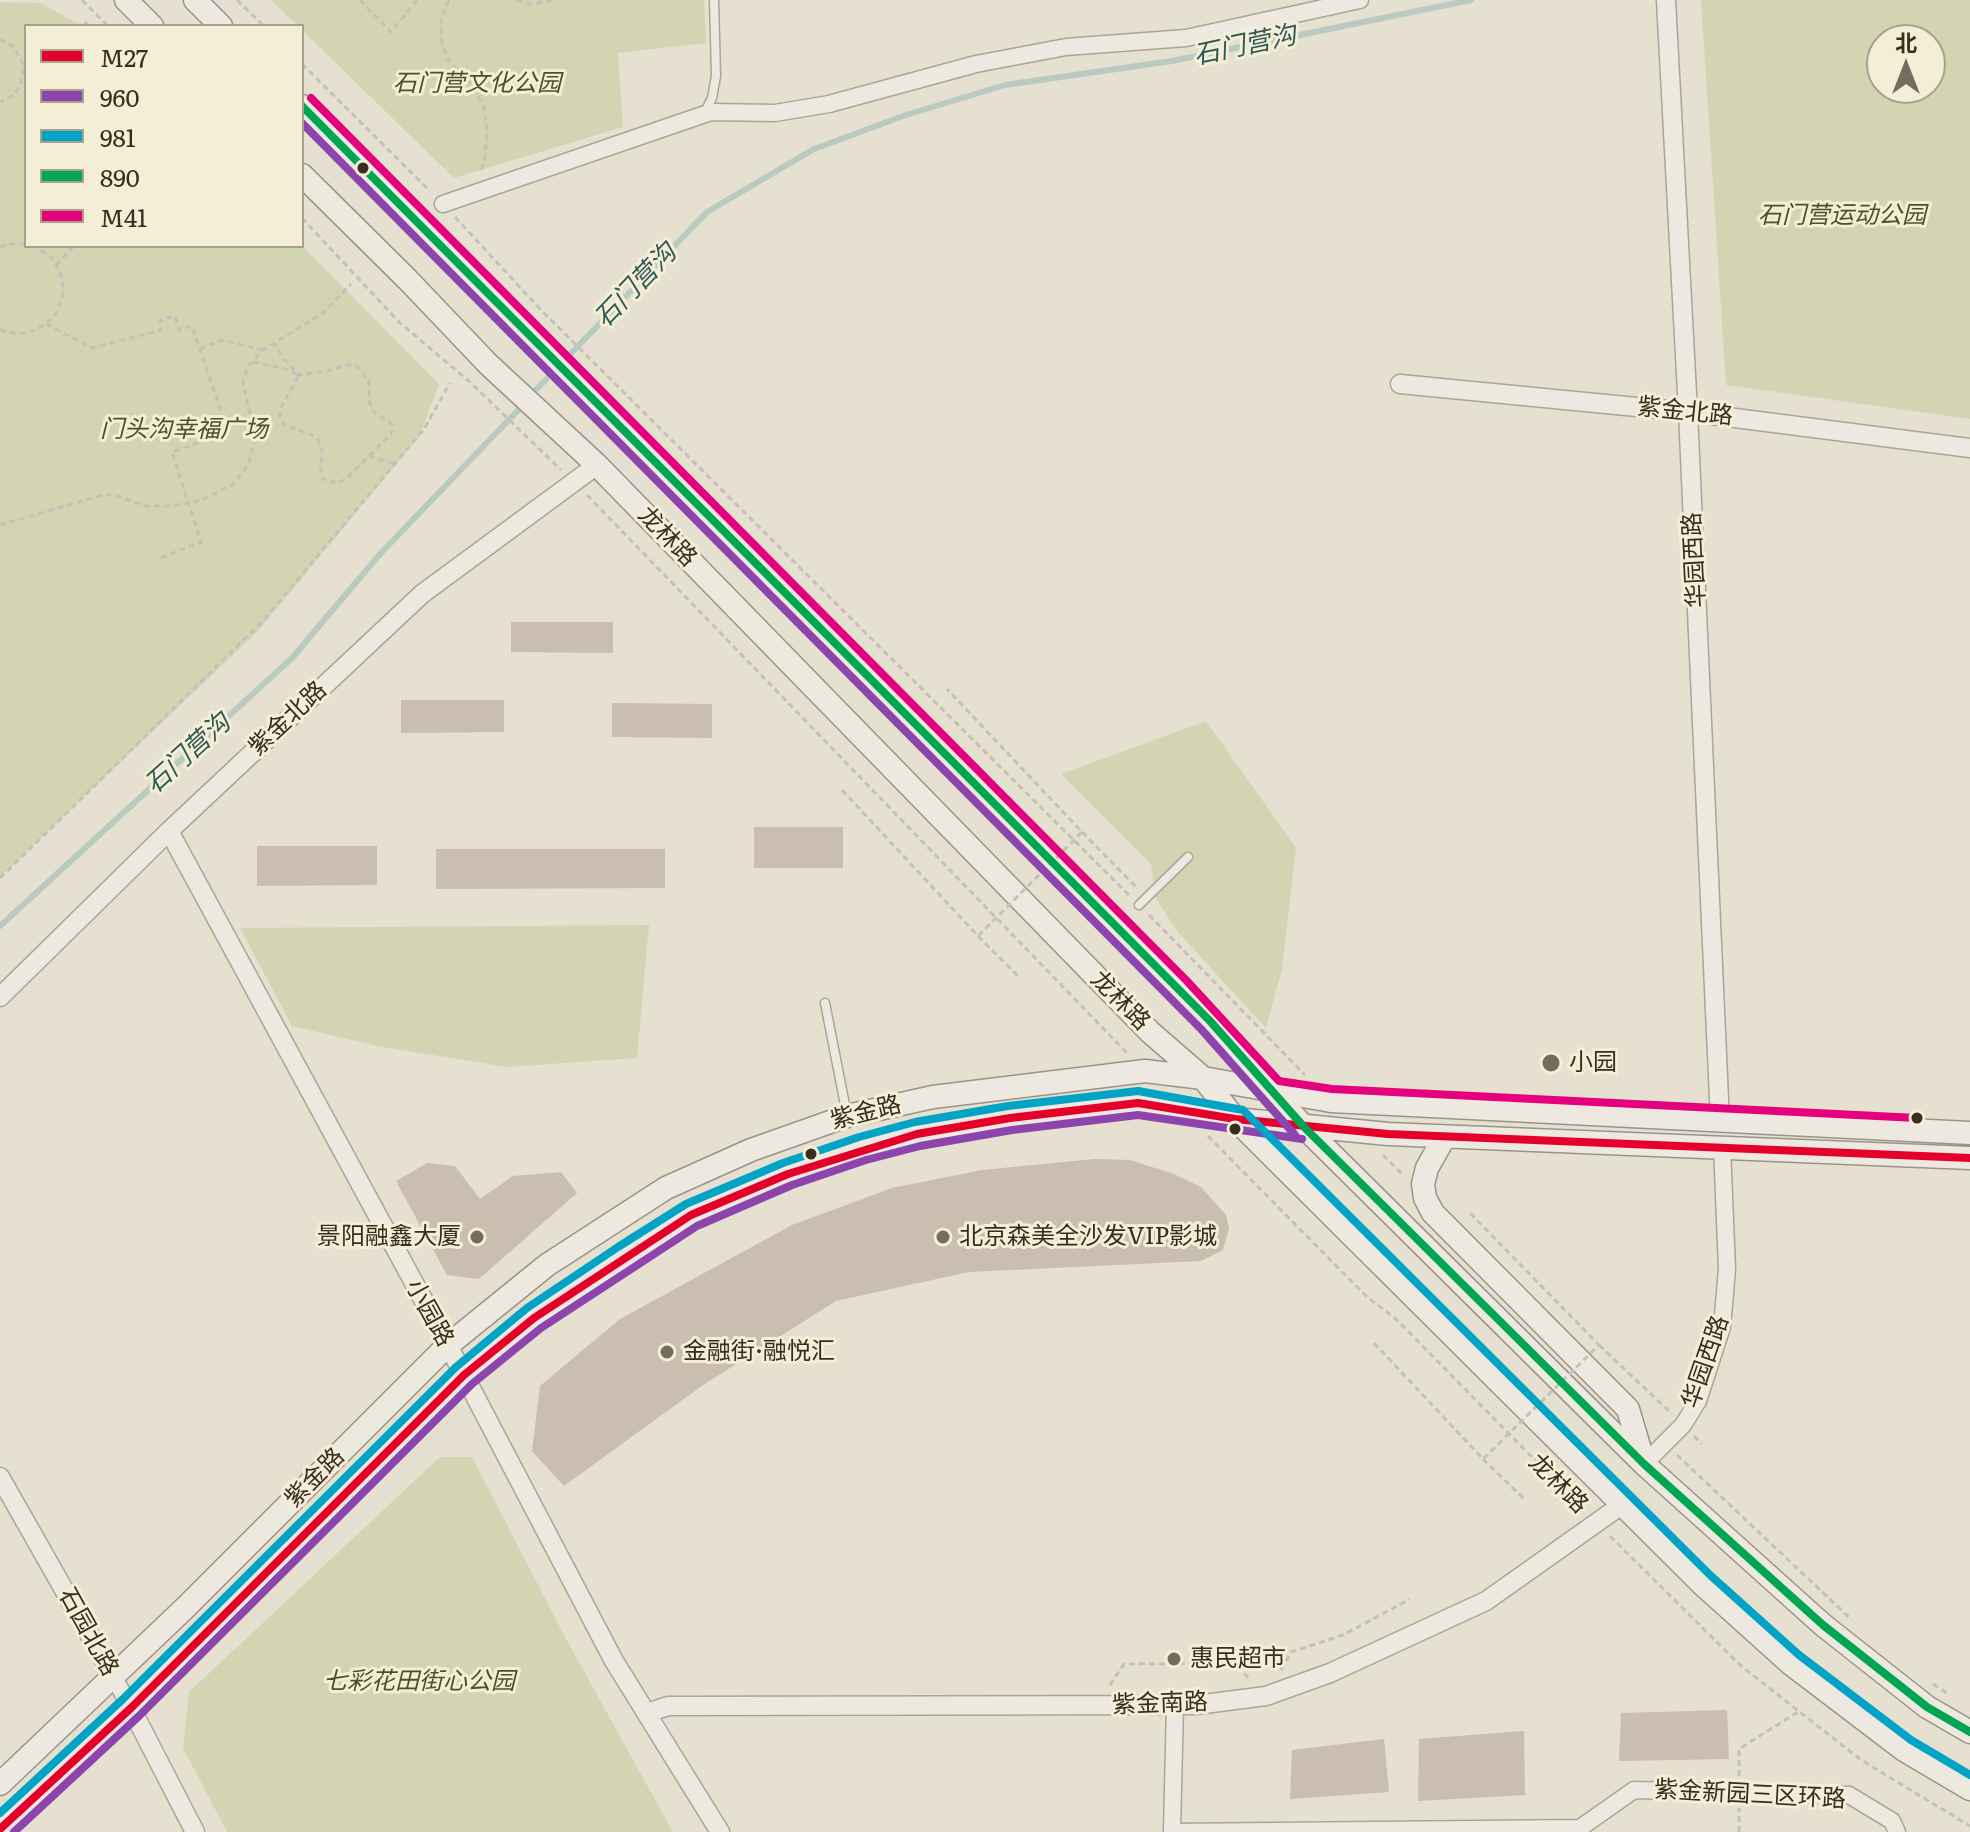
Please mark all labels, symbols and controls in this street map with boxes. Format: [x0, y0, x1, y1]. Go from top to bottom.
water label: 石门营沟 [1191, 20, 1299, 72]
legend [24, 24, 304, 248]
north arrow [1866, 24, 1946, 104]
text: 北 [1895, 25, 1917, 58]
text: M27 [100, 39, 148, 74]
park label: 石门营文化公园 [393, 70, 561, 98]
text: 960 [100, 79, 139, 114]
text: 981 [100, 119, 136, 154]
text: 890 [100, 159, 140, 194]
unlabelled marker [355, 160, 371, 176]
text: M41 [100, 199, 147, 234]
park label: 石门营运动公园 [1758, 202, 1926, 230]
water label: 石门营沟 [589, 238, 683, 334]
street label: 紫金北路 [1636, 393, 1734, 431]
park label: 门头沟幸福广场 [100, 416, 268, 444]
street label: 龙林路 [632, 501, 702, 573]
street label: 华园西路 [1678, 511, 1712, 609]
street label: 紫金北路 [243, 676, 333, 762]
water label: 石门营沟 [139, 708, 237, 800]
street label: 龙林路 [1084, 965, 1156, 1037]
place label: 小园 [1569, 1049, 1617, 1077]
marker: 小园 [1540, 1052, 1562, 1074]
street label: 紫金路 [828, 1090, 904, 1136]
unlabelled marker [1909, 1110, 1925, 1126]
unlabelled marker [1227, 1121, 1243, 1137]
unlabelled marker [803, 1146, 819, 1162]
place label: 景阳融鑫大厦 [317, 1223, 461, 1251]
place label: 北京森美全沙发VIP影城 [959, 1223, 1217, 1251]
marker: 景阳融鑫大厦 [468, 1228, 486, 1246]
marker: 北京森美全沙发VIP影城 [934, 1228, 952, 1246]
street label: 小园路 [399, 1275, 459, 1351]
street label: 华园西路 [1677, 1312, 1735, 1412]
place label: 金融街·融悦汇 [683, 1338, 835, 1366]
marker: 金融街·融悦汇 [658, 1343, 676, 1361]
street label: 紫金路 [279, 1442, 351, 1514]
street label: 龙林路 [1522, 1448, 1594, 1520]
street label: 石园北路 [52, 1583, 124, 1681]
place label: 惠民超市 [1190, 1645, 1286, 1673]
marker: 惠民超市 [1165, 1650, 1183, 1668]
park label: 七彩花田街心公园 [323, 1668, 515, 1696]
street label: 紫金南路 [1112, 1688, 1208, 1720]
street label: 紫金新园三区环路 [1653, 1776, 1847, 1814]

